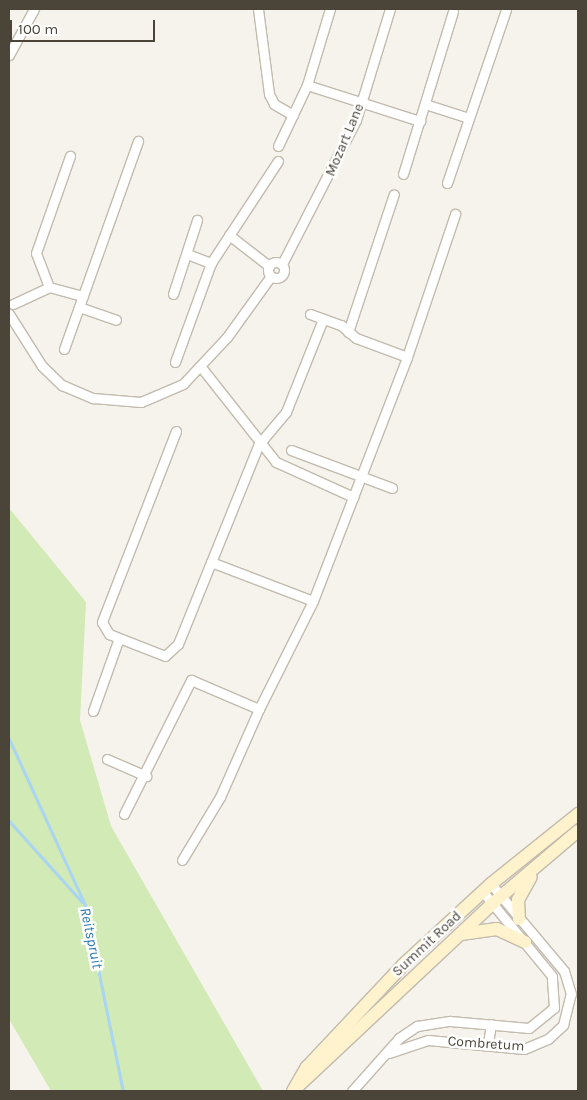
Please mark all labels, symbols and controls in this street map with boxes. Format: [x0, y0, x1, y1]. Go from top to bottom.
scale bar [12, 10, 158, 42]
text: 100 m [18, 20, 58, 38]
street label: Mozart Lane [322, 101, 368, 179]
water label: Reitspruit [76, 906, 106, 970]
street label: Summit Road [389, 908, 465, 980]
street label: Combretum [447, 1033, 525, 1055]

